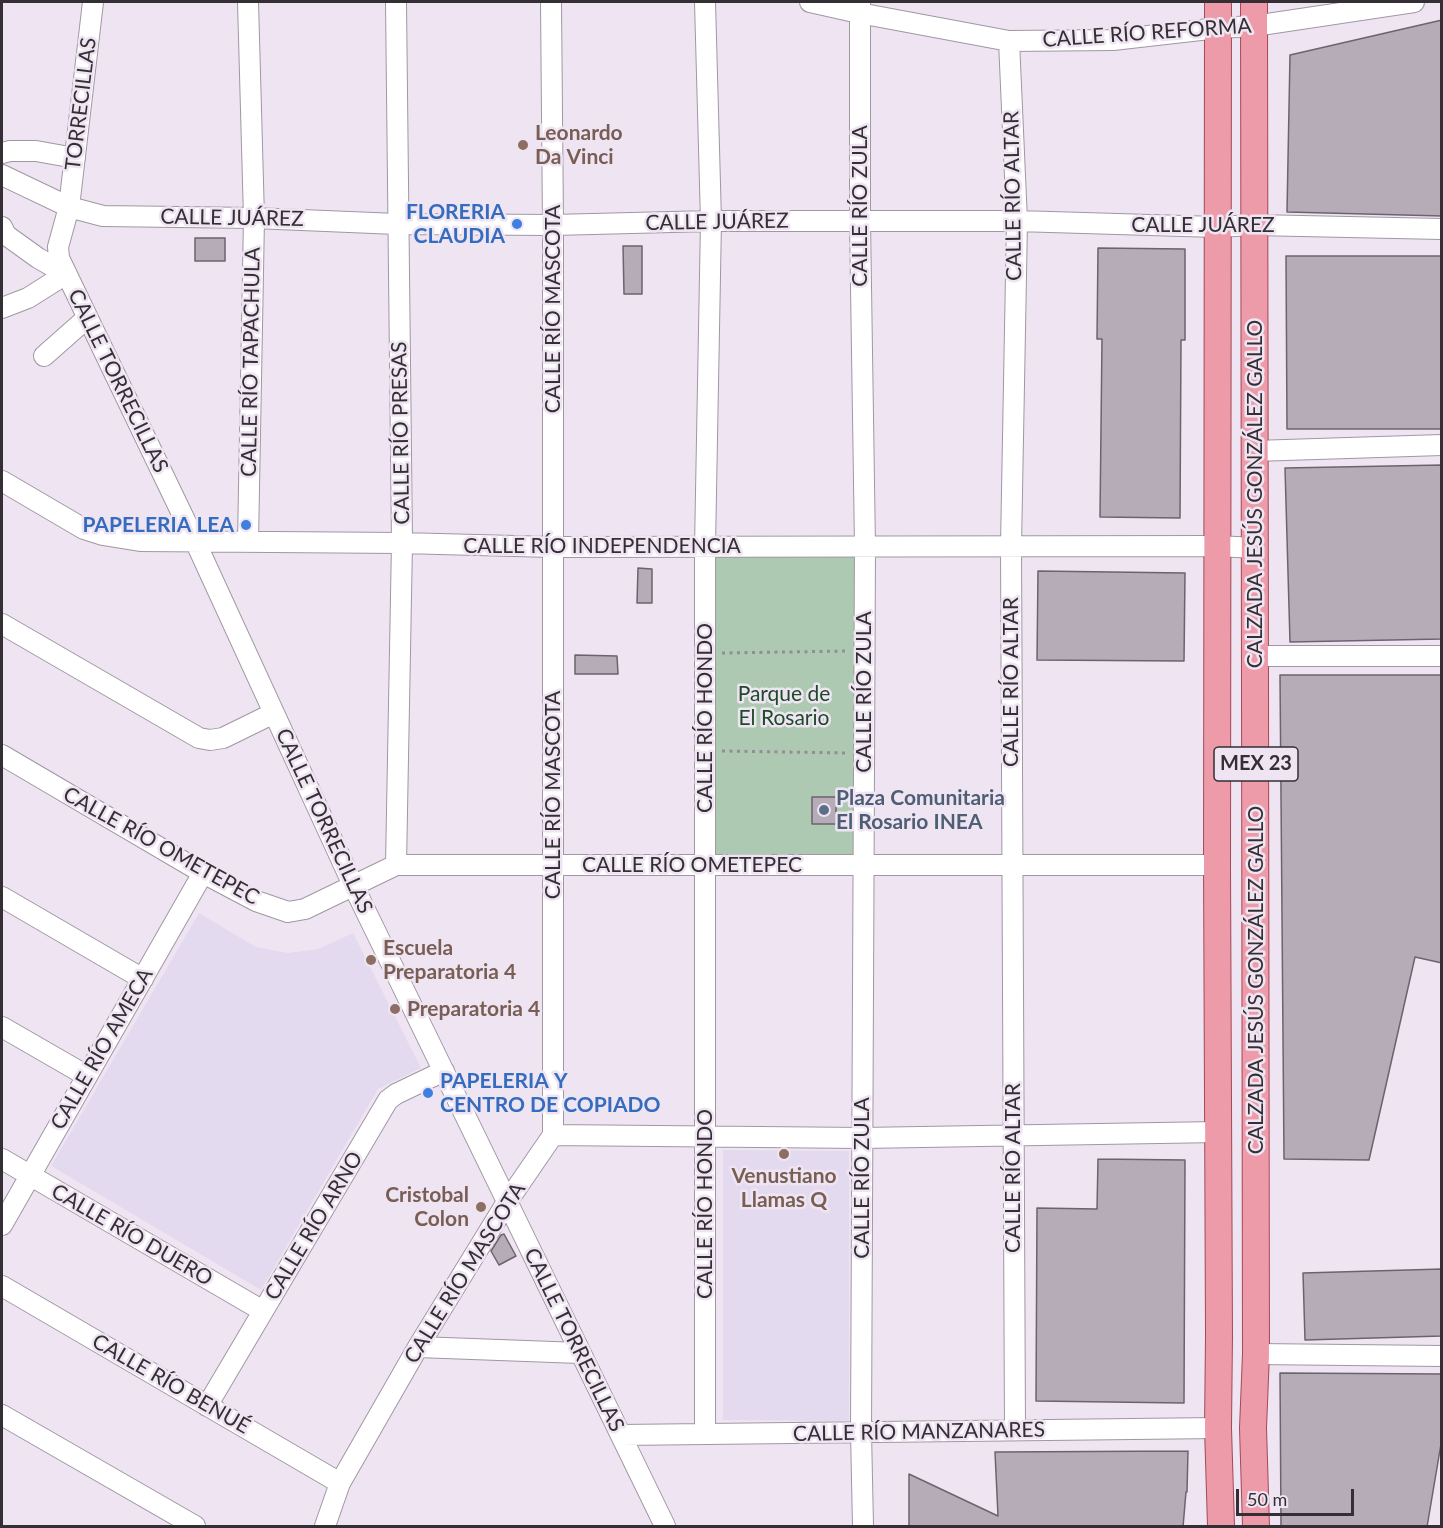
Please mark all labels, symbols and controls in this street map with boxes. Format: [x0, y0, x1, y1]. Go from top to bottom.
street label: CALLE RÍO REFORMA [1042, 13, 1252, 53]
street label: TORRECILLAS [60, 36, 102, 172]
street label: CALLE RÍO ALTAR [999, 111, 1027, 281]
place label: Leonardo Da Vinci [535, 120, 623, 170]
street label: CALLE RÍO ZULA [847, 125, 873, 287]
marker: Leonardo Da Vinci [516, 138, 530, 152]
place label: FLORERIA CLAUDIA [406, 199, 505, 249]
street label: CALLE JUÁREZ [160, 204, 304, 232]
street label: CALLE RÍO MASCOTA [540, 205, 566, 413]
street label: CALLE JUÁREZ [645, 208, 789, 236]
street label: CALLE JUÁREZ [1131, 212, 1275, 238]
marker: FLORERIA CLAUDIA [510, 217, 524, 231]
street label: CALLE RÍO TAPACHULA [236, 247, 266, 477]
street label: CALLE TORRECILLAS [63, 285, 173, 477]
street label: CALZADA JESÚS GONZÁLEZ GALLO [1242, 320, 1268, 668]
street label: CALLE RÍO PRESAS [387, 341, 415, 525]
place label: PAPELERIA LEA [82, 512, 234, 538]
marker: PAPELERIA LEA [239, 518, 253, 532]
street label: CALLE RÍO INDEPENDENCIA [463, 533, 741, 559]
street label: CALLE RÍO ALTAR [998, 597, 1024, 767]
street label: CALLE RÍO ZULA [851, 611, 877, 773]
street label: CALLE RÍO HONDO [692, 623, 718, 813]
park label: Parque de El Rosario [738, 681, 830, 731]
street label: CALLE RÍO MASCOTA [540, 691, 566, 899]
street label: CALLE TORRECILLAS [270, 725, 378, 917]
road number: MEX 23 [1214, 747, 1298, 781]
street label: CALLE RÍO OMETEPEC [59, 782, 263, 910]
place label: Plaza Comunitaria El Rosario INEA [836, 785, 1005, 835]
marker: Plaza Comunitaria El Rosario INEA [817, 803, 831, 817]
street label: CALZADA JESÚS GONZÁLEZ GALLO [1243, 806, 1269, 1154]
street label: CALLE RÍO OMETEPEC [582, 852, 802, 878]
place label: Escuela Preparatoria 4 [383, 935, 516, 985]
marker: Escuela Preparatoria 4 [364, 953, 378, 967]
street label: CALLE RÍO AMECA [46, 964, 158, 1134]
place label: Preparatoria 4 [407, 996, 540, 1022]
marker: Preparatoria 4 [388, 1002, 402, 1016]
place label: PAPELERIA Y CENTRO DE COPIADO [440, 1068, 661, 1118]
street label: CALLE RÍO ALTAR [1000, 1083, 1026, 1253]
marker: PAPELERIA Y CENTRO DE COPIADO [421, 1086, 435, 1100]
street label: CALLE RÍO ZULA [849, 1097, 875, 1259]
street label: CALLE RÍO HONDO [692, 1109, 718, 1299]
street label: CALLE RÍO ARNO [260, 1147, 368, 1305]
marker: Venustiano Llamas Q [777, 1147, 791, 1161]
place label: Venustiano Llamas Q [731, 1163, 837, 1213]
street label: CALLE RÍO MASCOTA [399, 1178, 531, 1368]
street label: CALLE RÍO DUERO [47, 1179, 217, 1291]
place label: Cristobal Colon [385, 1182, 469, 1232]
marker: Cristobal Colon [474, 1200, 488, 1214]
street label: CALLE TORRECILLAS [519, 1244, 629, 1436]
street label: CALLE RÍO BENUÉ [88, 1329, 254, 1439]
street label: CALLE RÍO MANZANARES [793, 1417, 1045, 1447]
scale bar [1239, 1477, 1358, 1515]
text: 50 m [1247, 1488, 1287, 1510]

